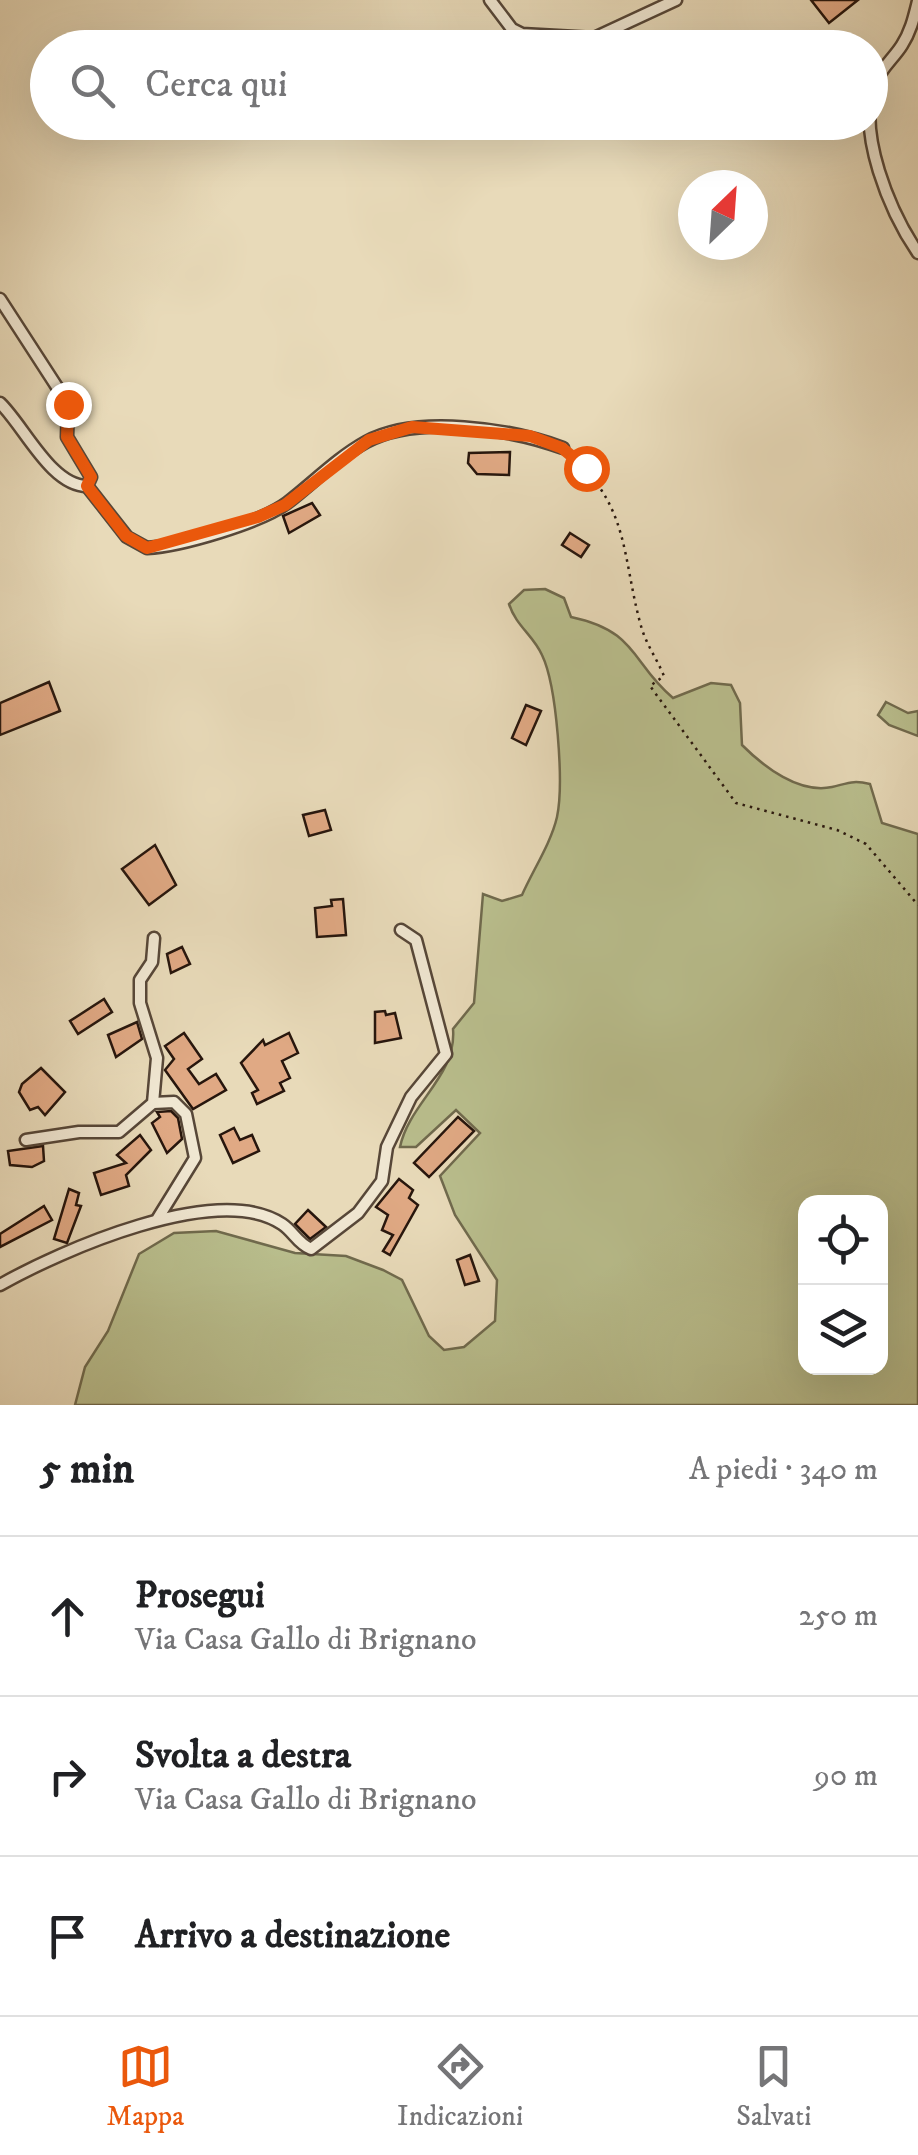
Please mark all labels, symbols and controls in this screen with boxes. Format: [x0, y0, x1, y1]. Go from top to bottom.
search box [30, 30, 888, 140]
icon: search [65, 58, 120, 113]
text: Cerca qui [145, 61, 288, 109]
north arrow [678, 170, 768, 260]
route end [46, 382, 92, 428]
route start [564, 446, 610, 492]
map controls [798, 1195, 888, 1375]
button: locate [798, 1195, 888, 1285]
button: layers [798, 1285, 888, 1375]
text: 5 min [40, 1444, 134, 1496]
text: A piedi · 340 m [689, 1450, 878, 1490]
text: Prosegui [135, 1572, 265, 1620]
icon: ahead [40, 1589, 95, 1644]
text: 250 m [798, 1596, 878, 1636]
text: Via Casa Gallo di Brignano [135, 1620, 477, 1660]
text: Svolta a destra [135, 1732, 351, 1780]
icon: right [40, 1749, 95, 1804]
text: 90 m [814, 1756, 878, 1796]
text: Via Casa Gallo di Brignano [135, 1780, 477, 1820]
icon: arrive [40, 1909, 95, 1964]
text: Arrivo a destinazione [135, 1912, 450, 1960]
tab: Mappa [107, 2039, 184, 2134]
tab: Indicazioni [397, 2039, 523, 2134]
tab: Salvati [736, 2039, 811, 2134]

